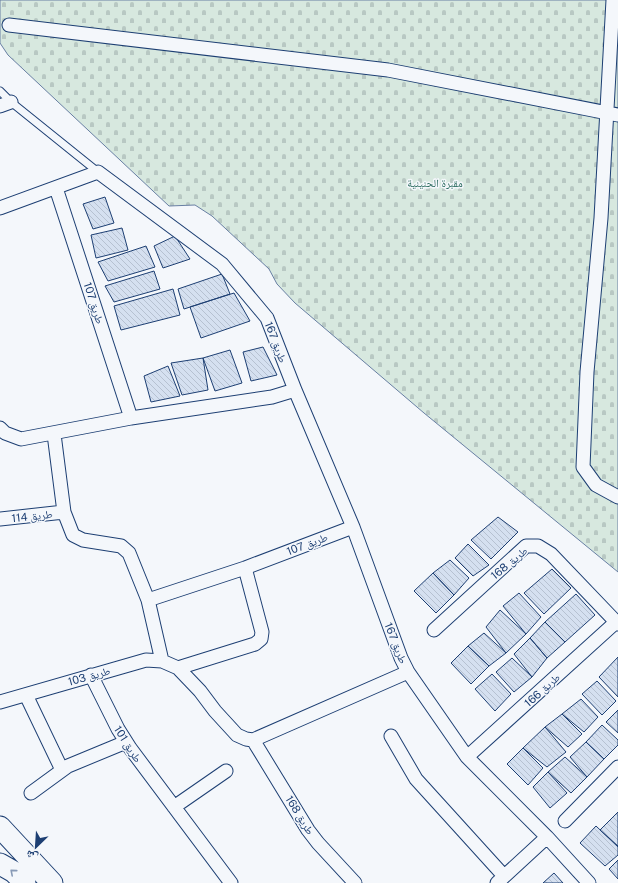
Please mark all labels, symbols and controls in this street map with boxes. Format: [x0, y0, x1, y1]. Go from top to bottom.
park label: مقبرة الحنينية [407, 177, 463, 189]
street label: طريق 107 [81, 281, 106, 326]
street label: طريق 167 [262, 320, 289, 365]
street label: طريق 114 [11, 508, 53, 525]
street label: طريق 107 [285, 531, 330, 558]
street label: طريق 168 [488, 544, 530, 582]
street label: طريق 167 [381, 621, 410, 666]
street label: طريق 103 [67, 664, 112, 689]
street label: طريق 166 [522, 671, 563, 710]
street label: طريق 101 [111, 724, 144, 765]
street label: طريق 168 [283, 793, 317, 837]
north arrow [16, 827, 56, 867]
text: ش [24, 846, 40, 864]
one-way arrow [10, 870, 18, 877]

